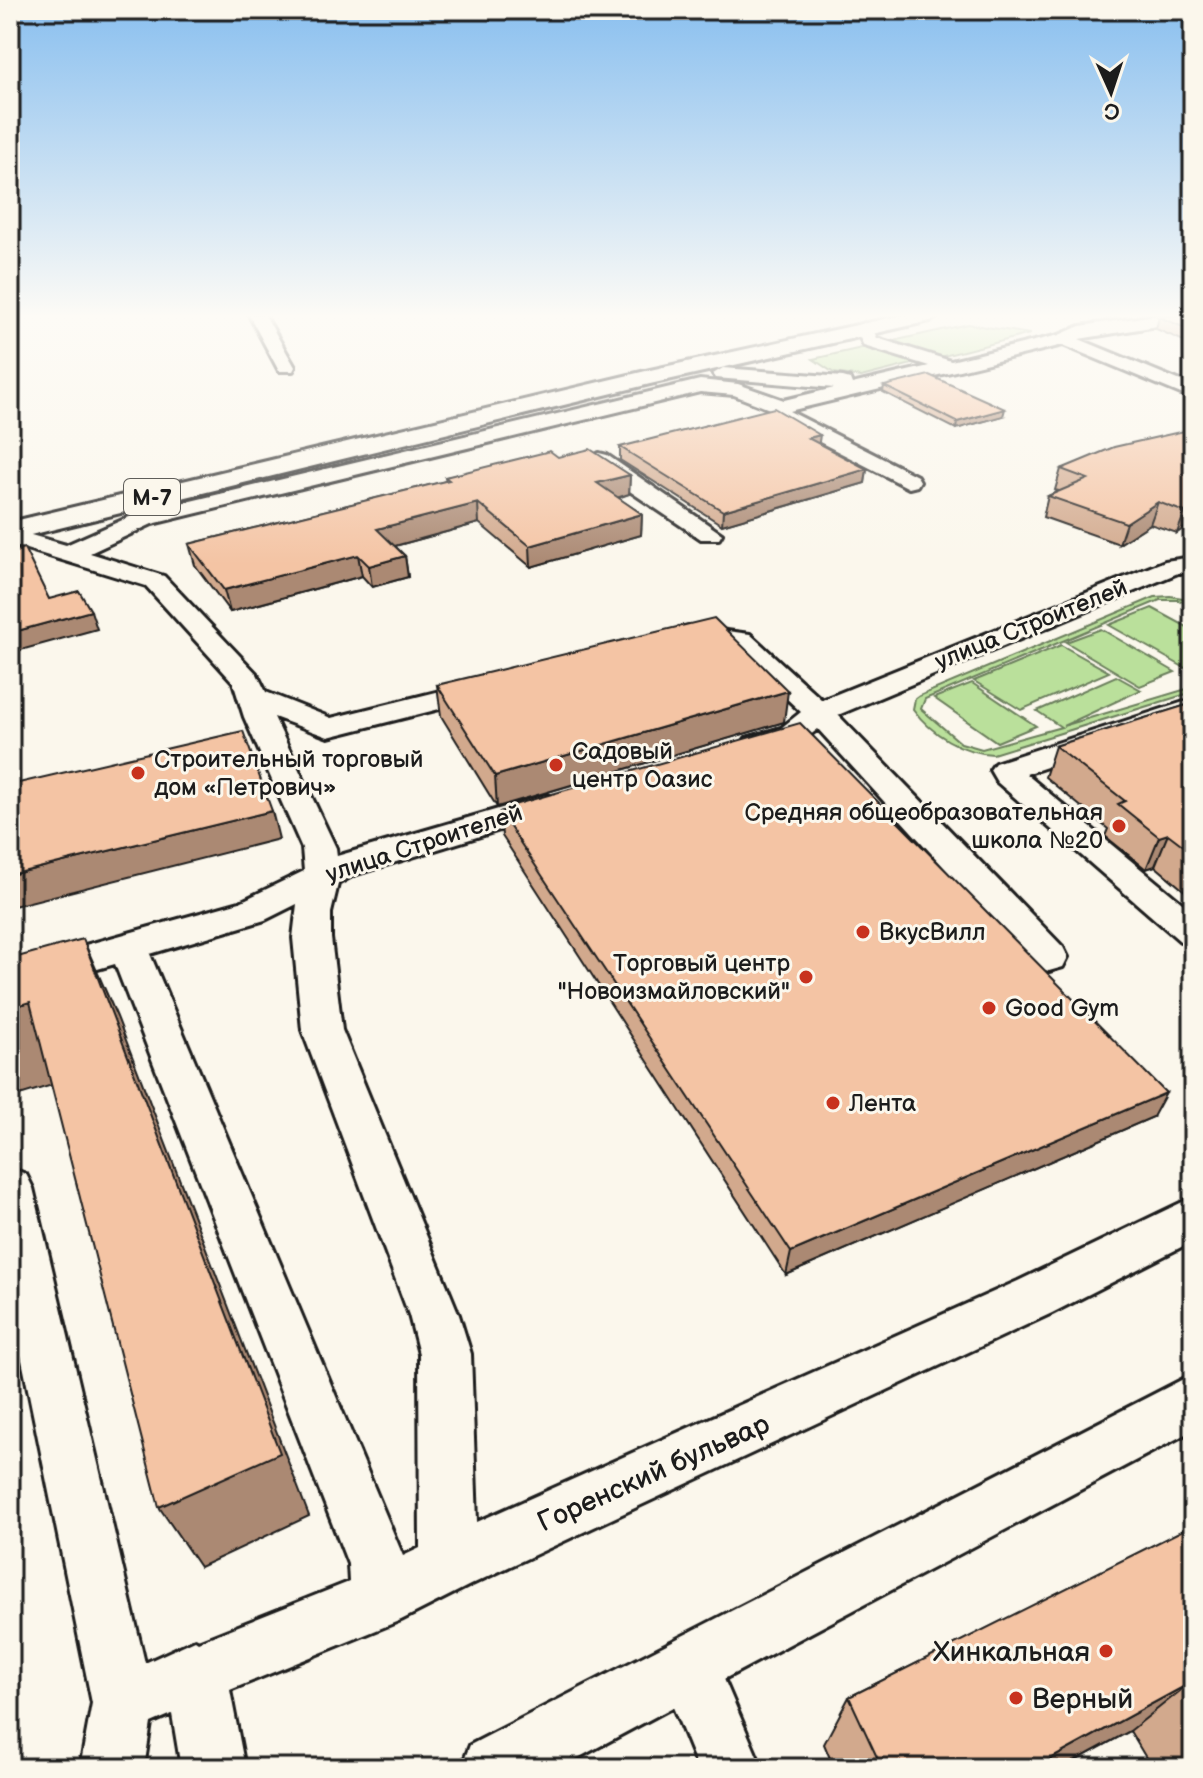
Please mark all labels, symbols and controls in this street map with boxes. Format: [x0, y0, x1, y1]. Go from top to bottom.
north arrow [1071, 52, 1151, 132]
text: С [1104, 97, 1120, 124]
road number: М-7 [124, 479, 180, 515]
street label: улица Строителей [931, 573, 1132, 676]
place label: Садовый центр Оазис [572, 737, 713, 794]
place label: Строительный торговый дом «Петрович» [154, 745, 424, 802]
marker: Садовый центр Оазис [547, 756, 565, 774]
marker: Строительный торговый дом «Петрович» [129, 764, 147, 782]
street label: улица Строителей [322, 798, 526, 889]
place label: Средняя общеобразовательная школа №20 [744, 798, 1103, 855]
marker: Средняя общеобразовательная школа №20 [1110, 817, 1128, 835]
place label: ВкусВилл [879, 918, 986, 947]
marker: ВкусВилл [854, 923, 872, 941]
place label: Торговый центр "Новоизмайловский" [558, 949, 790, 1006]
marker: Торговый центр "Новоизмайловский" [797, 968, 815, 986]
place label: Good Gym [1005, 994, 1119, 1023]
marker: Good Gym [980, 999, 998, 1017]
place label: Лента [848, 1089, 916, 1118]
marker: Лента [824, 1094, 842, 1112]
street label: Горенский бульвар [533, 1407, 775, 1539]
place label: Хинкальная [933, 1636, 1090, 1669]
marker: Хинкальная [1097, 1642, 1115, 1660]
place label: Верный [1032, 1683, 1133, 1716]
marker: Верный [1007, 1689, 1025, 1707]

